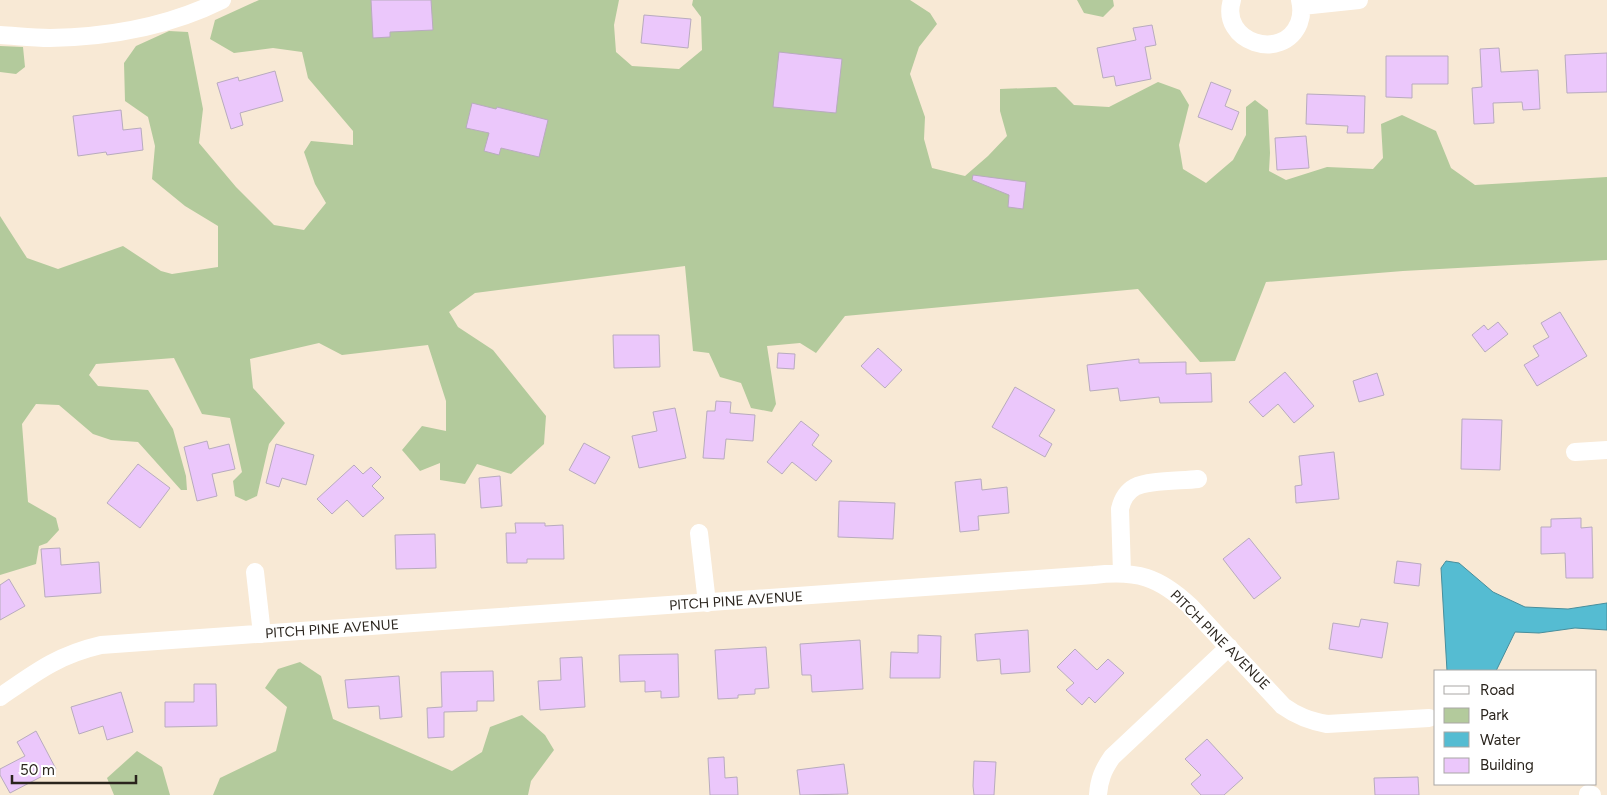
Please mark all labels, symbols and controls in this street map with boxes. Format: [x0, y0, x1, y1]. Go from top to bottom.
street label: PITCH PINE AVENUE [1167, 587, 1273, 693]
street label: PITCH PINE AVENUE [669, 588, 803, 614]
street label: PITCH PINE AVENUE [265, 616, 399, 642]
legend [1434, 670, 1597, 785]
text: Road [1480, 681, 1515, 699]
text: Park [1480, 706, 1509, 724]
text: Water [1480, 731, 1520, 749]
scale bar [12, 752, 136, 784]
text: Building [1480, 756, 1534, 774]
text: 50 m [20, 761, 55, 779]

